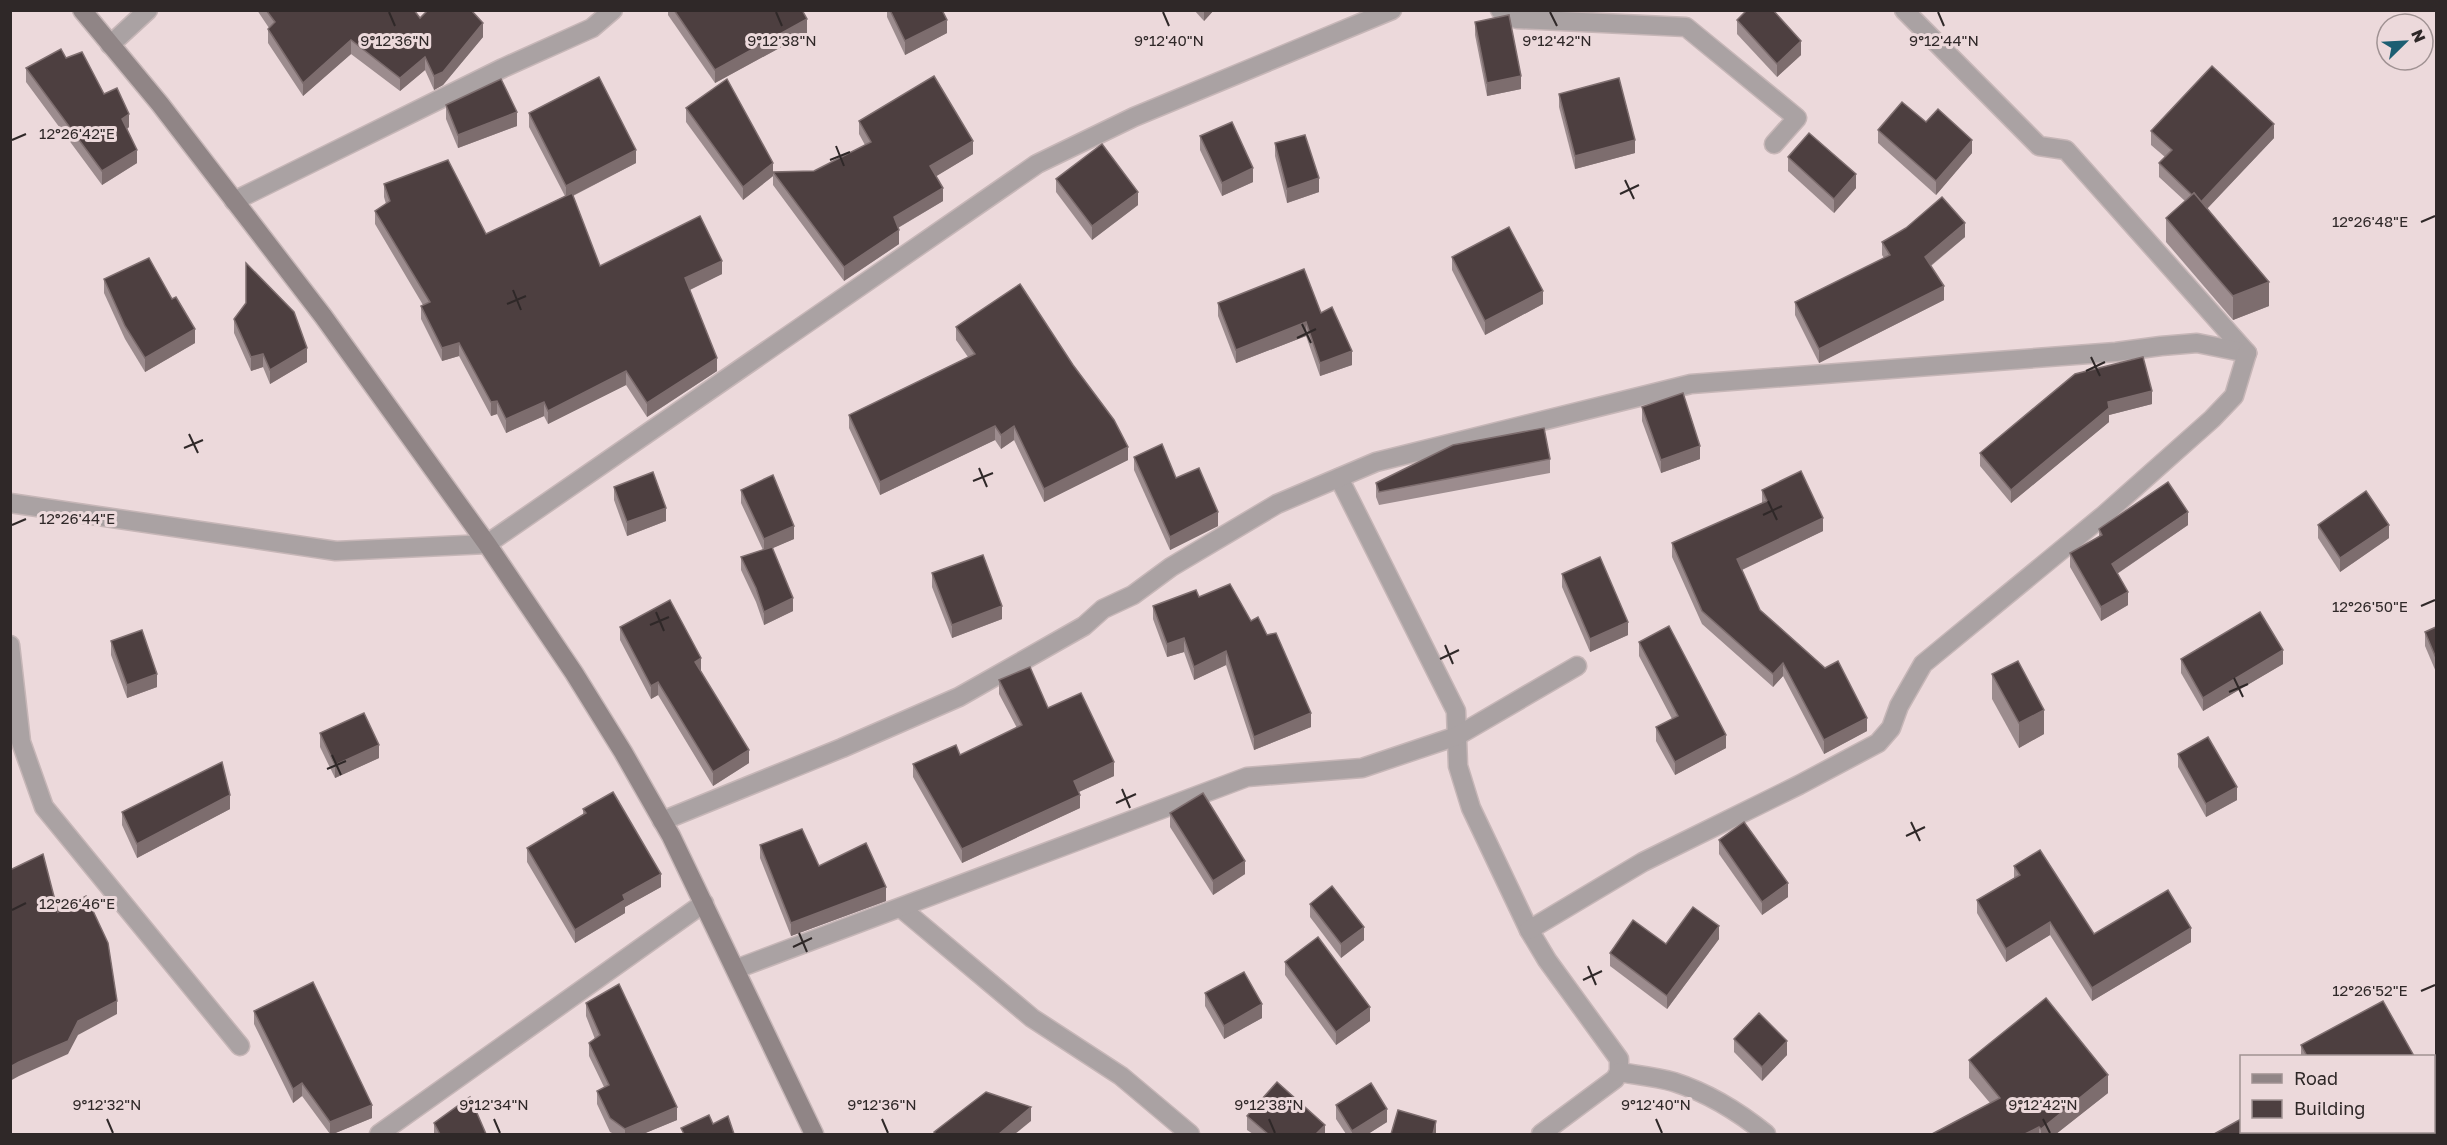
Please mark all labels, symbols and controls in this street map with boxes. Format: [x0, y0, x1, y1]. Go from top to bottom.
north arrow [2375, 12, 2435, 72]
text: N [2407, 26, 2430, 46]
text: 9°12'36"N [360, 31, 430, 49]
text: 9°12'38"N [747, 31, 817, 49]
text: 9°12'40"N [1134, 31, 1204, 49]
text: 9°12'42"N [1522, 31, 1592, 49]
text: 9°12'44"N [1909, 31, 1979, 49]
text: 12°26'42"E [39, 124, 115, 142]
text: 12°26'48"E [2332, 212, 2408, 230]
text: 12°26'44"E [39, 509, 115, 527]
text: 12°26'50"E [2332, 597, 2408, 615]
text: 12°26'46"E [39, 894, 115, 912]
text: 12°26'52"E [2332, 981, 2408, 999]
legend [2240, 1055, 2435, 1133]
text: Road [2294, 1067, 2338, 1089]
text: 9°12'32"N [73, 1095, 141, 1113]
text: 9°12'34"N [459, 1095, 529, 1113]
text: 9°12'36"N [847, 1095, 917, 1113]
text: 9°12'38"N [1234, 1095, 1304, 1113]
text: 9°12'40"N [1621, 1095, 1691, 1113]
text: 9°12'42"N [2008, 1095, 2078, 1113]
text: Building [2294, 1097, 2365, 1119]

